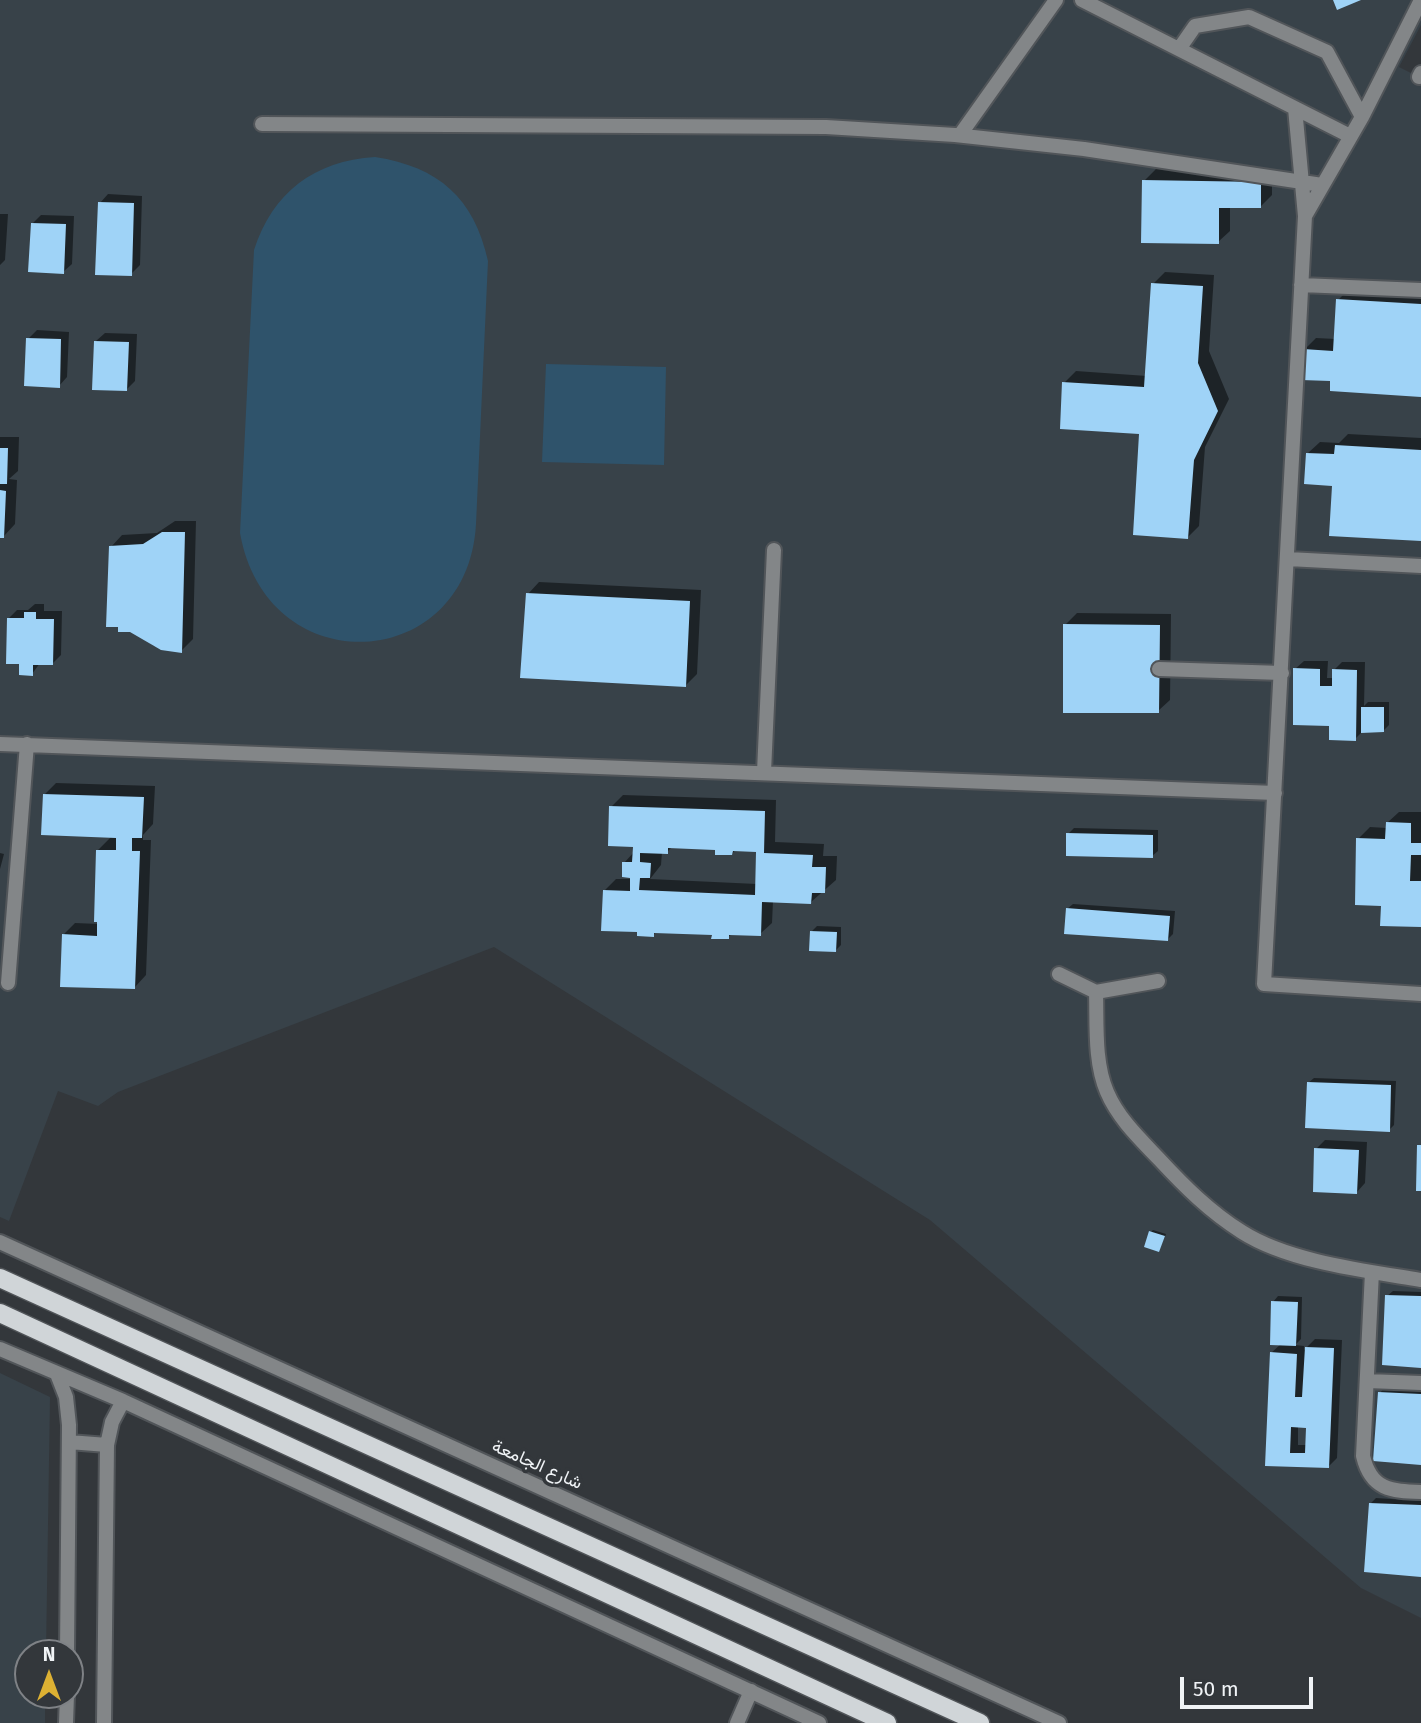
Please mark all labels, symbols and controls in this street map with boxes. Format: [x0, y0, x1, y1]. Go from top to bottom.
street label: شارع الجامعة [489, 1435, 585, 1495]
north arrow [14, 1639, 84, 1709]
text: N [43, 1643, 55, 1666]
scale bar [1183, 1664, 1316, 1708]
text: 50 m [1193, 1676, 1239, 1702]

